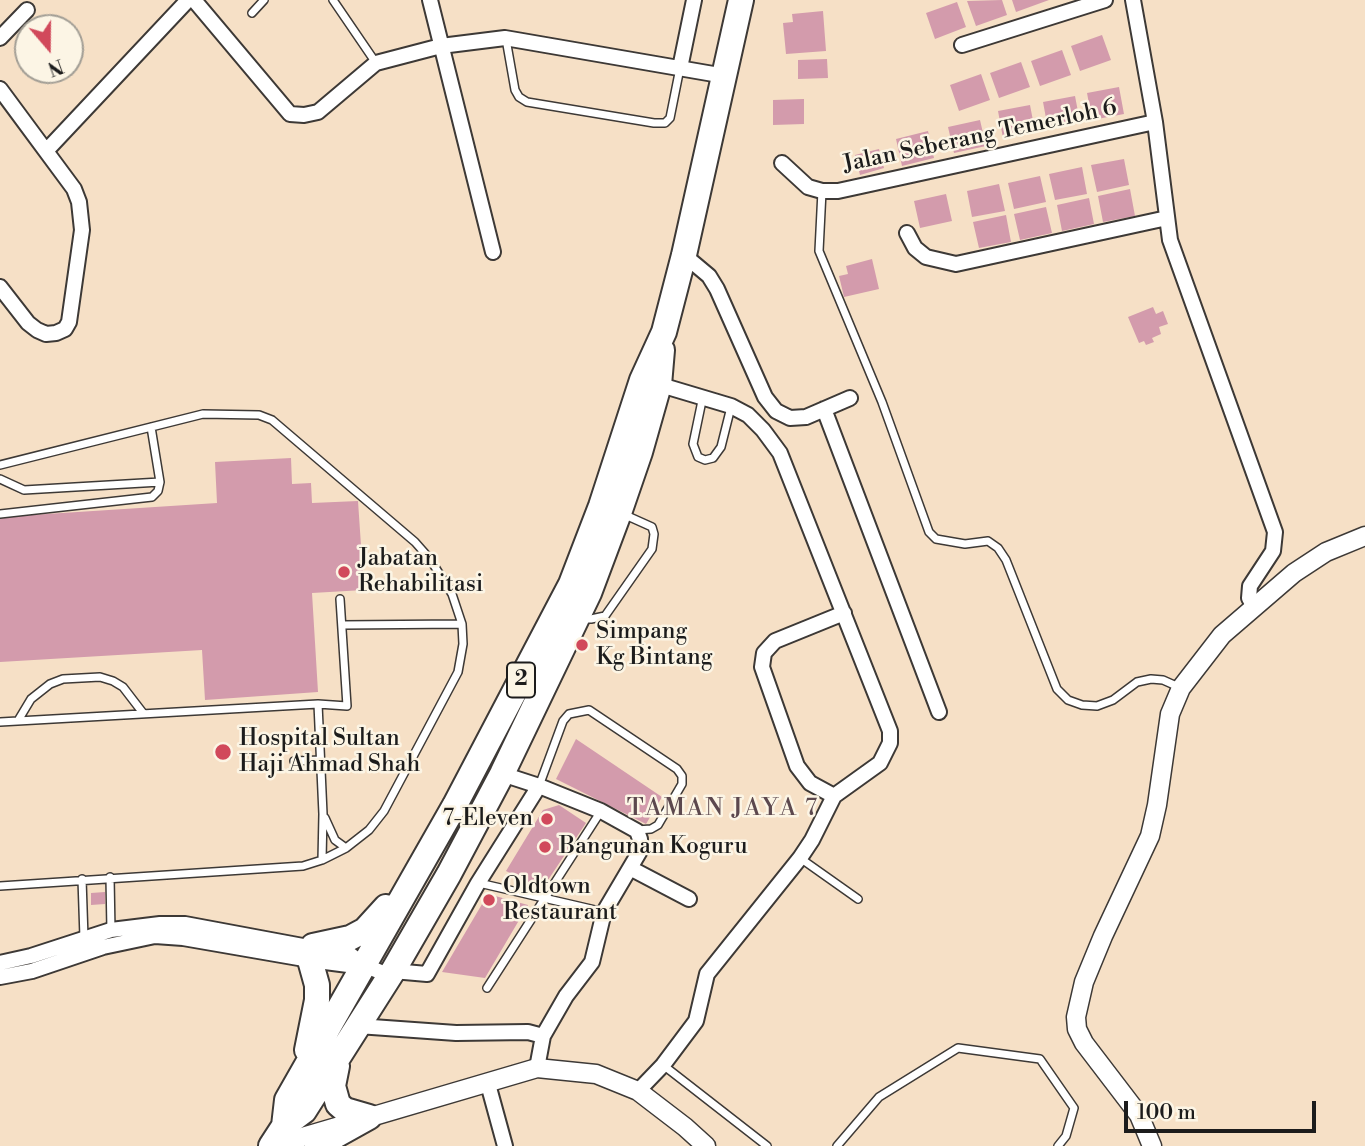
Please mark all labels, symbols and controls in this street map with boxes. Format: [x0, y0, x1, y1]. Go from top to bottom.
north arrow [14, 14, 84, 84]
text: N [44, 53, 67, 81]
street label: Jalan Seberang Temerloh 6 [841, 95, 1119, 179]
place label: Jabatan Rehabilitasi [358, 545, 483, 599]
marker: Jabatan Rehabilitasi [336, 564, 352, 580]
place label: Simpang Kg Bintang [596, 618, 713, 672]
marker: Simpang Kg Bintang [574, 637, 590, 653]
road number: 2 [507, 662, 535, 698]
place label: Hospital Sultan Haji Ahmad Shah [239, 725, 420, 779]
marker: Hospital Sultan Haji Ahmad Shah [213, 742, 233, 762]
district label: TAMAN JAYA 7 [628, 795, 818, 823]
place label: 7-Eleven [442, 805, 533, 833]
marker: 7-Eleven [539, 811, 555, 827]
place label: Bangunan Koguru [559, 833, 748, 861]
marker: Bangunan Koguru [537, 839, 553, 855]
place label: Oldtown Restaurant [503, 873, 617, 927]
marker: Oldtown Restaurant [481, 892, 497, 908]
scale bar [1127, 1086, 1320, 1130]
text: 100 m [1137, 1100, 1196, 1126]

